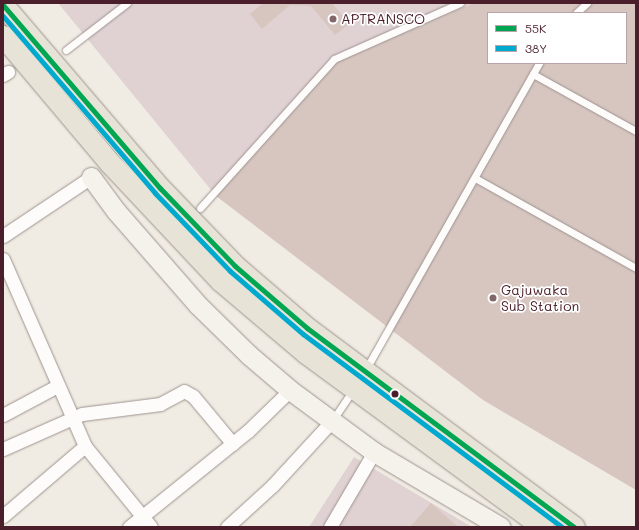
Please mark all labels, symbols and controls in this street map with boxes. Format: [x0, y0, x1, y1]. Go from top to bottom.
place label: APTRANSCO [341, 11, 425, 27]
legend [487, 12, 627, 64]
marker: APTRANSCO [328, 14, 338, 24]
text: 55K [525, 20, 546, 36]
text: 38Y [525, 40, 547, 56]
place label: Gajuwaka Sub Station [501, 282, 579, 314]
marker: Gajuwaka Sub Station [488, 293, 498, 303]
unlabelled marker [390, 389, 400, 399]

